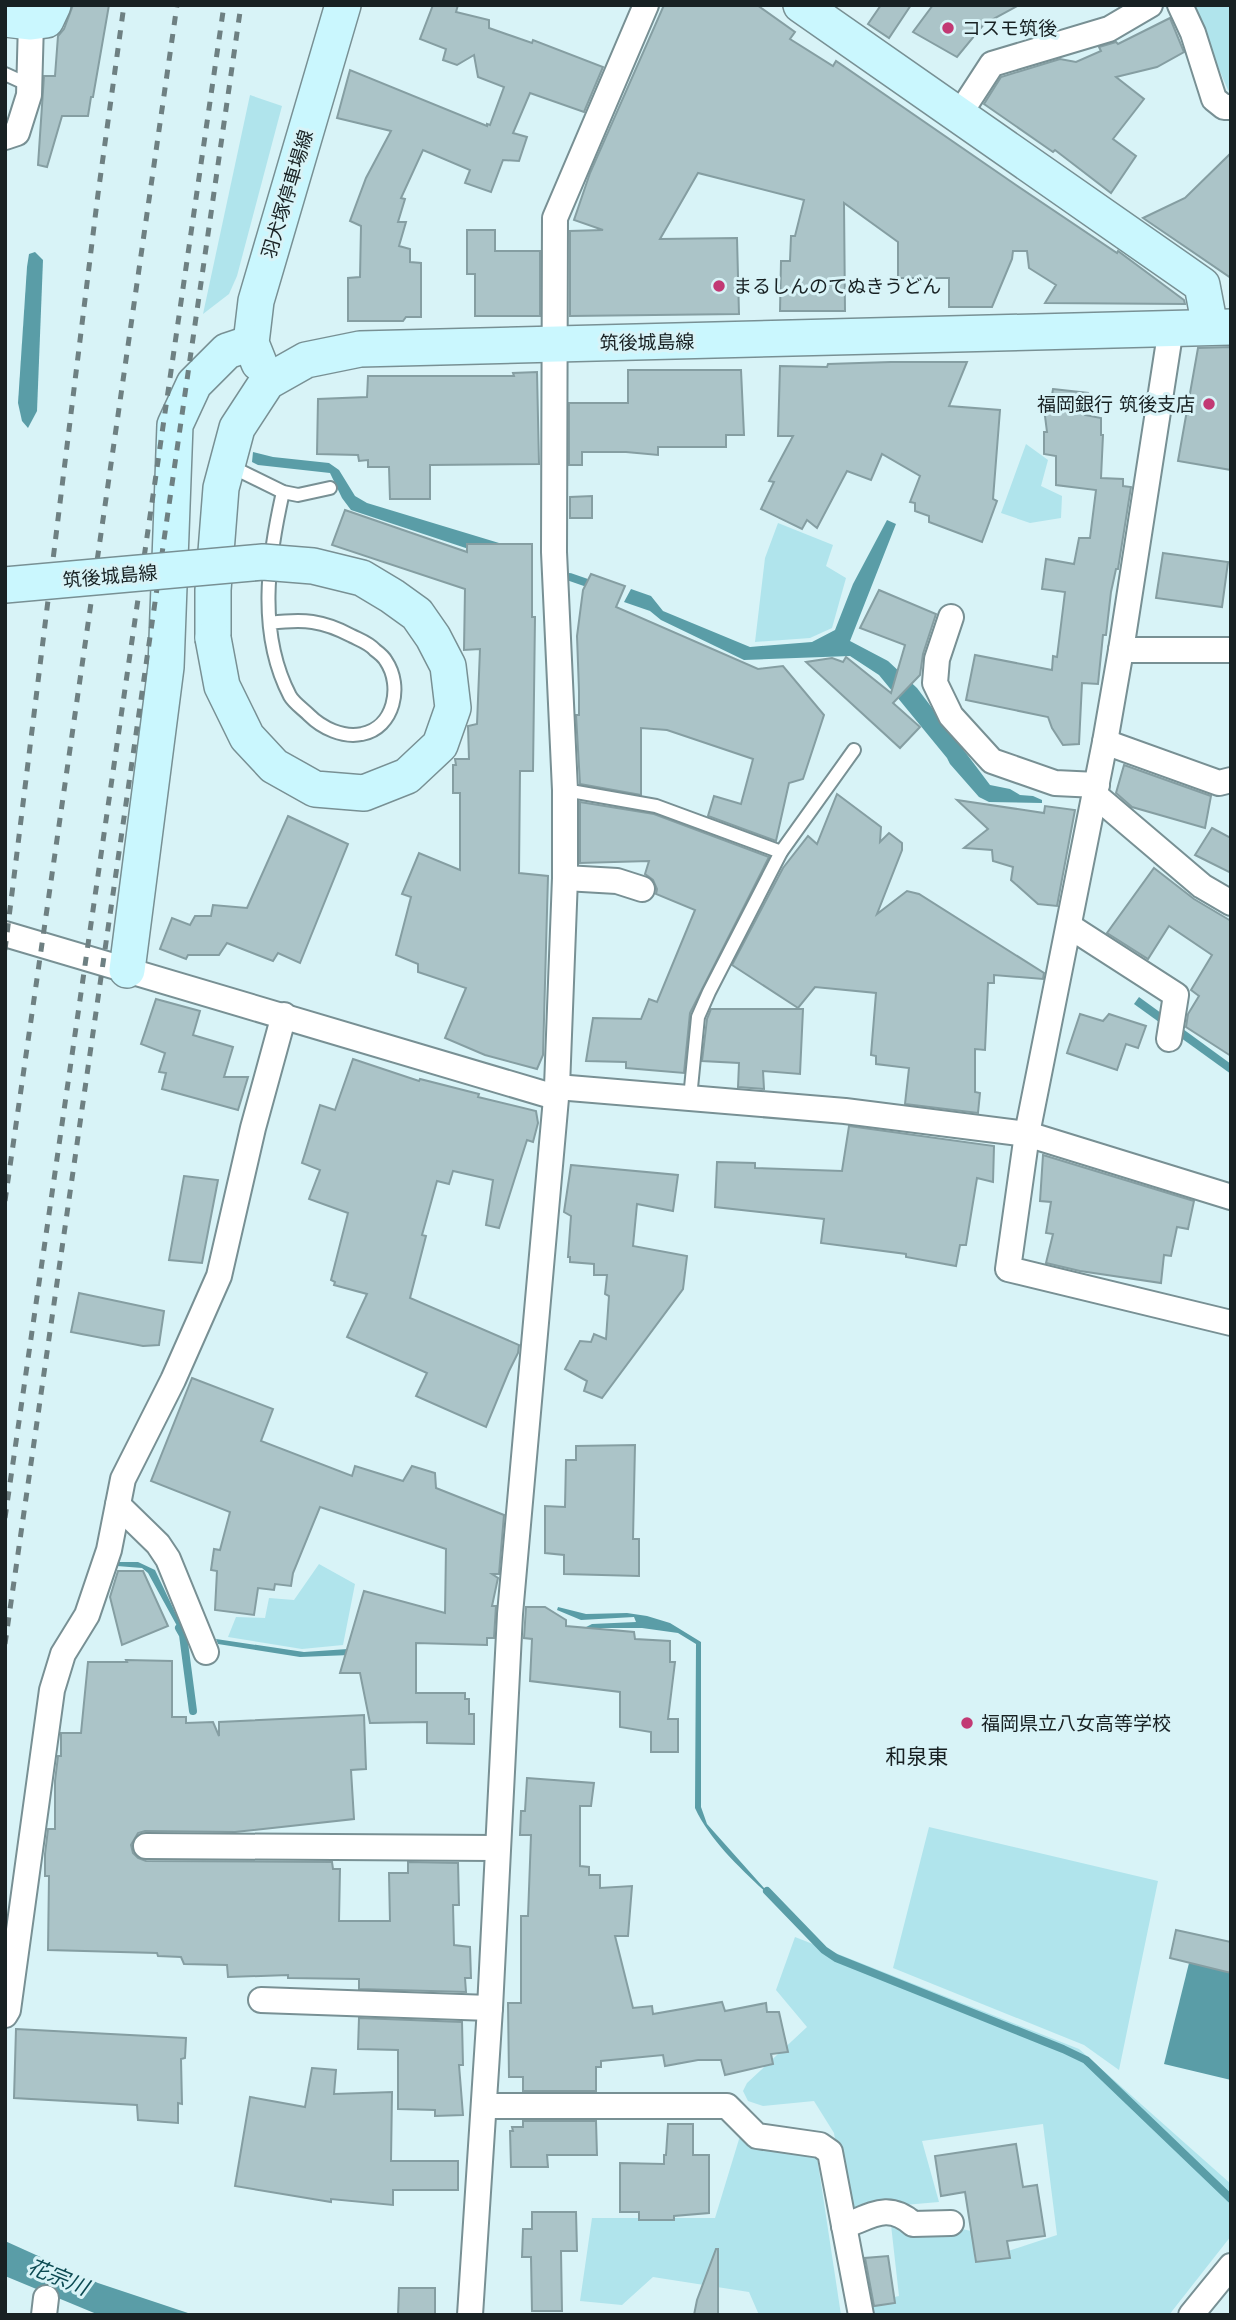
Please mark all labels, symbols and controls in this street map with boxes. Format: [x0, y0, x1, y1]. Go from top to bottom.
place label: コスモ筑後 [962, 17, 1057, 39]
marker: コスモ筑後 [940, 20, 956, 36]
street label: 羽犬塚停車場線 [257, 127, 317, 261]
place label: まるしんのてぬきうどん [733, 275, 941, 297]
marker: まるしんのてぬきうどん [711, 278, 727, 294]
street label: 筑後城島線 [599, 330, 695, 354]
place label: 福岡銀行 筑後支店 [1037, 393, 1195, 415]
marker: 福岡銀行 筑後支店 [1201, 396, 1217, 412]
street label: 筑後城島線 [62, 561, 158, 591]
place label: 福岡県立八女高等学校 [981, 1712, 1171, 1734]
marker: 福岡県立八女高等学校 [959, 1715, 975, 1731]
district label: 和泉東 [886, 1745, 949, 1769]
water label: 花宗川 [24, 2254, 94, 2301]

